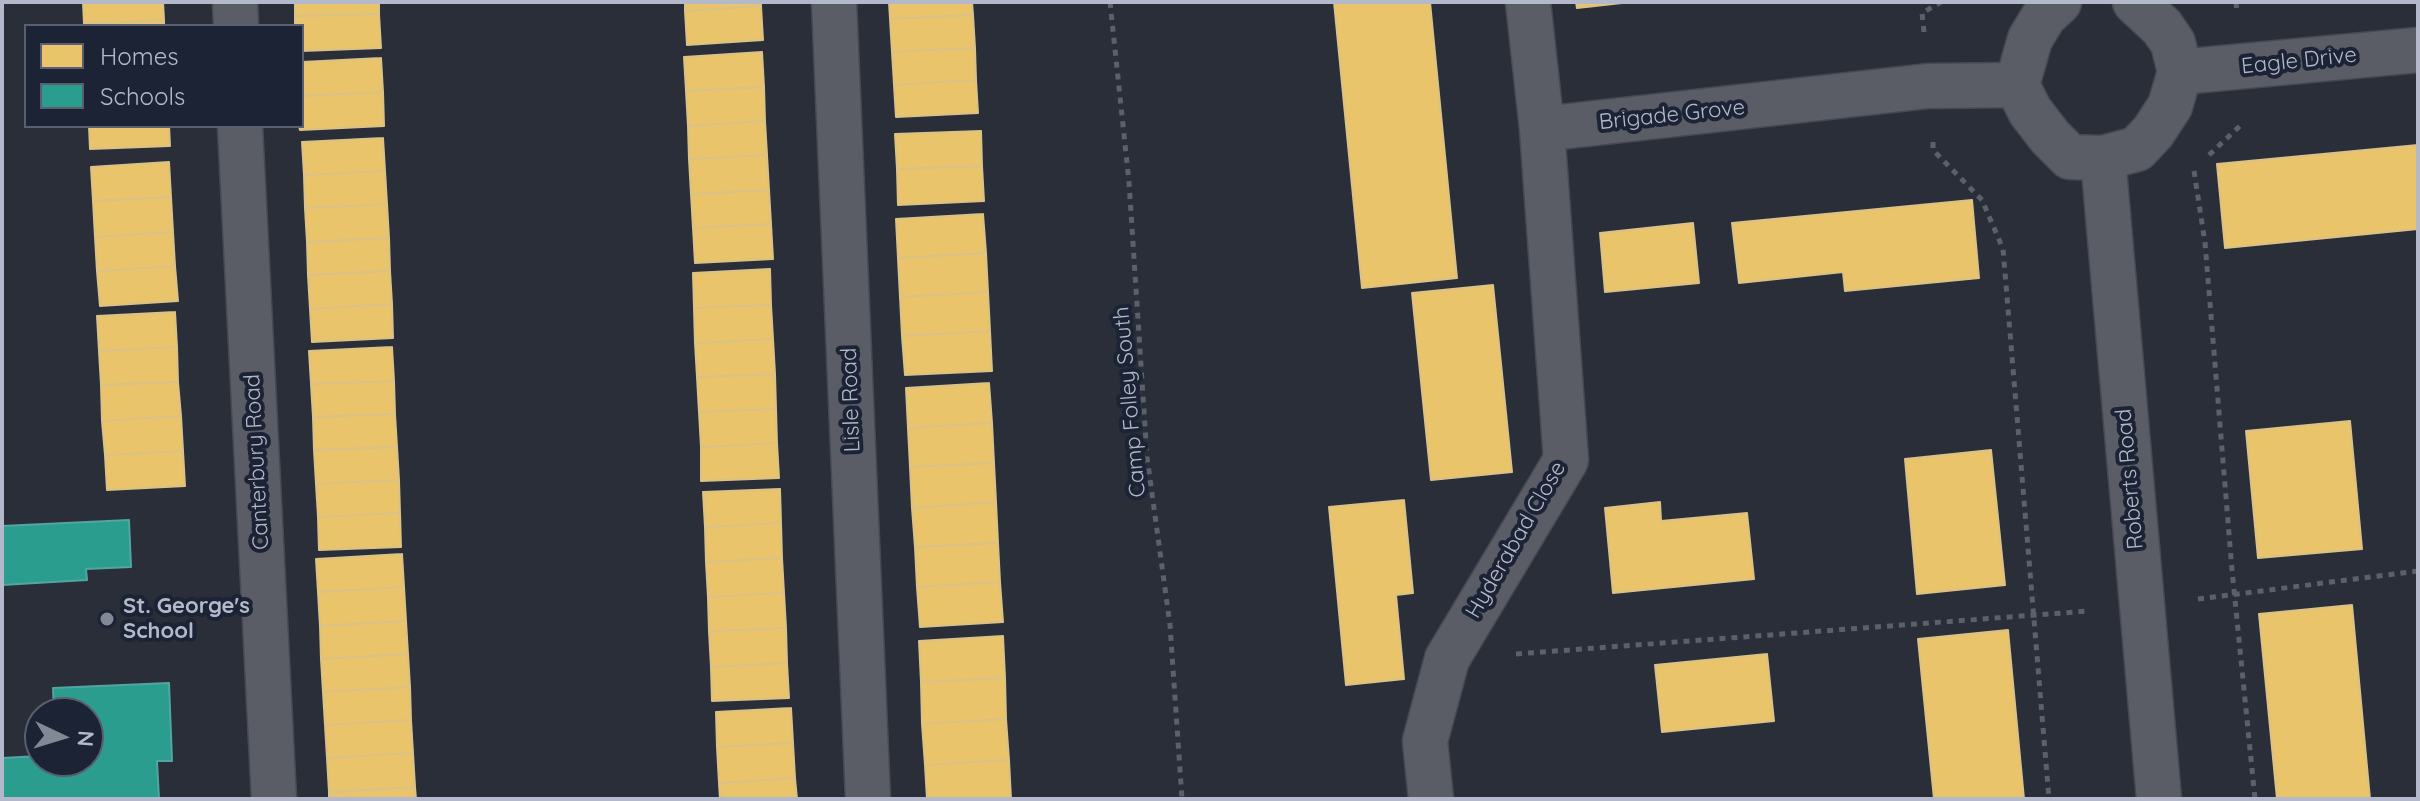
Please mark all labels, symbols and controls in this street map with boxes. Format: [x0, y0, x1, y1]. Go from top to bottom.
legend [24, 24, 304, 128]
text: Homes [100, 41, 178, 71]
street label: Eagle Drive [2240, 42, 2358, 80]
text: Schools [100, 81, 185, 111]
street label: Brigade Grove [1598, 94, 1746, 136]
street label: Camp Folley South [1109, 306, 1151, 498]
street label: Lisle Road [836, 347, 866, 453]
street label: Canterbury Road [239, 373, 275, 551]
street label: Roberts Road [2111, 408, 2149, 550]
street label: Hyderabad Close [1460, 457, 1572, 623]
place label: St. George's School [123, 593, 250, 644]
marker: St. George's School [98, 610, 116, 628]
north arrow [24, 697, 104, 777]
text: N [71, 729, 100, 748]

